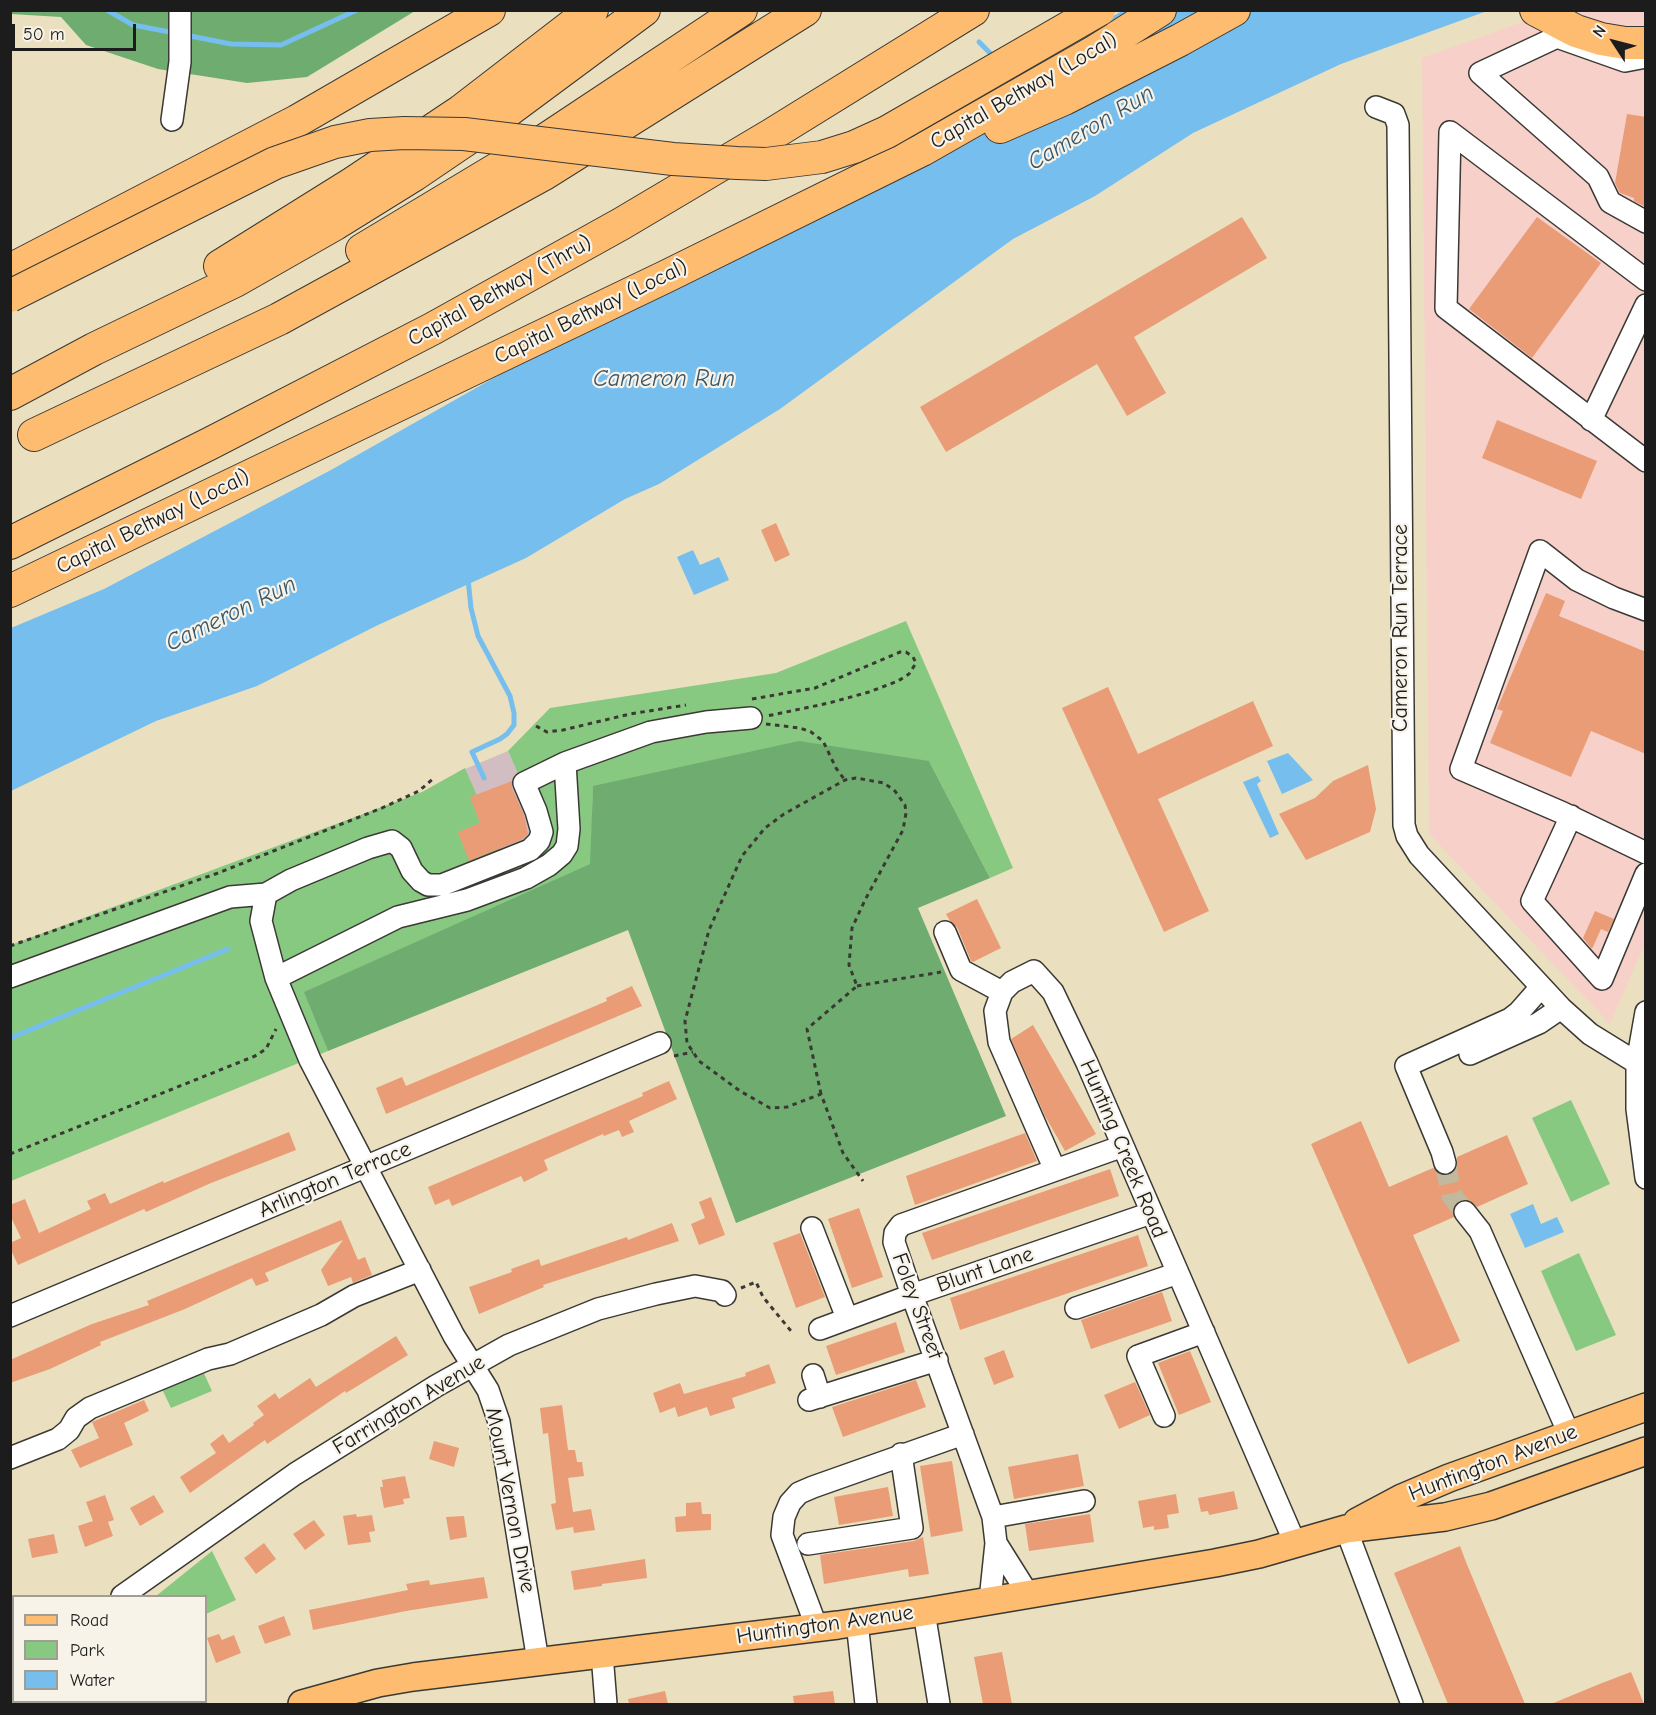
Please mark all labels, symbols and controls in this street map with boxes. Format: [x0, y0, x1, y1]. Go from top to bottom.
scale bar [15, 12, 140, 50]
north arrow [1584, 12, 1644, 72]
text: N [1589, 22, 1610, 41]
text: 50 m [23, 24, 65, 45]
street label: Capital Beltway (Local) [926, 27, 1122, 155]
water label: Cameron Run [1023, 79, 1159, 177]
street label: Capital Beltway (Thru) [403, 229, 597, 353]
street label: Capital Beltway (Local) [490, 254, 692, 370]
water label: Cameron Run [593, 365, 735, 393]
street label: Capital Beltway (Local) [52, 464, 254, 580]
street label: Cameron Run Terrace [1388, 524, 1414, 732]
water label: Cameron Run [161, 570, 301, 658]
street label: Hunting Creek Road [1074, 1056, 1172, 1242]
street label: Arlington Terrace [255, 1136, 415, 1224]
street label: Blunt Lane [933, 1241, 1037, 1299]
street label: Foley Street [886, 1249, 948, 1363]
street label: Farrington Avenue [328, 1349, 490, 1461]
street label: Mount Vernon Drive [479, 1405, 541, 1595]
street label: Huntington Avenue [1405, 1419, 1581, 1507]
legend [12, 1595, 207, 1703]
street label: Huntington Avenue [735, 1600, 915, 1650]
text: Road [70, 1610, 109, 1631]
text: Park [70, 1640, 104, 1661]
text: Water [70, 1670, 114, 1691]

